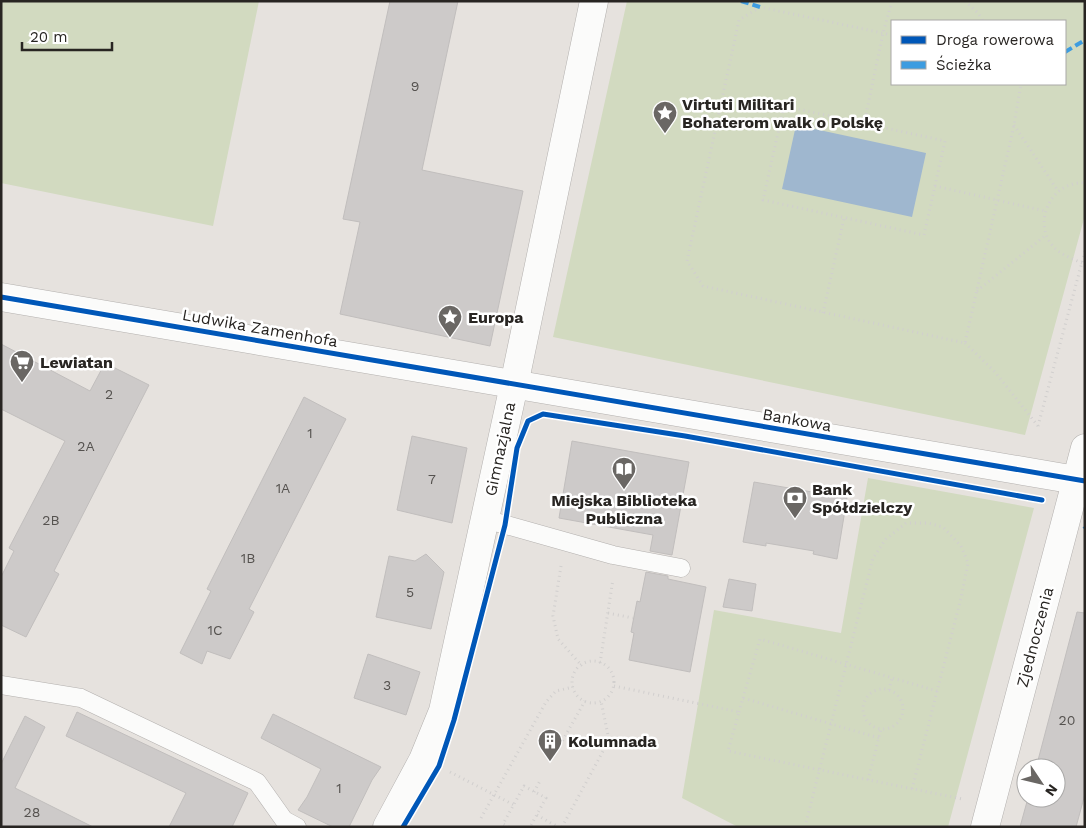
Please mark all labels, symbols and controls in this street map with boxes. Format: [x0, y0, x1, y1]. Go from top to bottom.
scale bar [22, 20, 112, 52]
legend [891, 20, 1066, 85]
text: 20 m [30, 28, 68, 46]
text: Droga rowerowa [936, 31, 1054, 49]
text: Ścieżka [936, 55, 992, 74]
house number: 9 [411, 78, 419, 94]
place label: Virtuti Militari Bohaterom walk o Polskę [682, 95, 883, 132]
place icon: Virtuti Militari Bohaterom walk o Polskę [652, 100, 678, 134]
place icon: Europa [437, 304, 463, 338]
street label: Ludwika Zamenhofa [181, 305, 339, 351]
place label: Europa [468, 308, 524, 327]
supermarket icon: Lewiatan [9, 349, 35, 383]
place label: Lewiatan [40, 353, 113, 372]
house number: 2 [105, 386, 113, 402]
street label: Gimnazjalna [481, 400, 519, 498]
street label: Bankowa [761, 405, 833, 435]
house number: 1 [307, 425, 313, 441]
house number: 2A [77, 438, 95, 454]
library icon: Miejska Biblioteka Publiczna [611, 456, 637, 490]
house number: 7 [428, 471, 436, 487]
house number: 1A [276, 480, 290, 496]
place label: Bank Spółdzielczy [812, 480, 913, 517]
bank icon: Bank Spółdzielczy [782, 485, 808, 519]
place label: Miejska Biblioteka Publiczna [551, 491, 698, 528]
house number: 2B [42, 512, 60, 528]
house number: 1B [241, 550, 255, 566]
house number: 5 [406, 584, 414, 600]
street label: Zjednoczenia [1013, 585, 1057, 689]
house number: 1C [207, 622, 223, 638]
house number: 3 [383, 677, 391, 693]
house number: 20 [1059, 712, 1075, 728]
building icon: Kolumnada [537, 728, 563, 762]
place label: Kolumnada [568, 732, 657, 751]
north arrow [1016, 758, 1066, 808]
house number: 1 [336, 780, 342, 796]
text: N [1042, 782, 1061, 799]
house number: 28 [24, 804, 40, 820]

